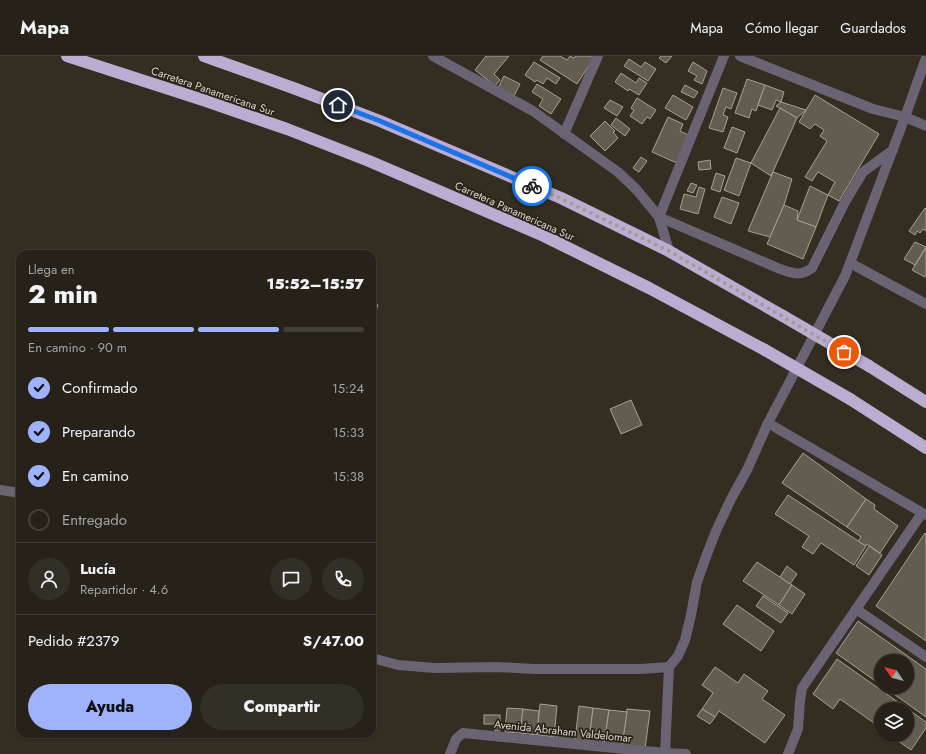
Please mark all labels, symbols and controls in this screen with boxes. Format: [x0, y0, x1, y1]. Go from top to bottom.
text: Mapa [20, 14, 69, 41]
text: Mapa [690, 18, 723, 38]
text: Cómo llegar [745, 18, 818, 38]
text: Guardados [840, 18, 906, 38]
street label: Carretera Panamericana Sur [149, 62, 277, 120]
pin [321, 88, 355, 122]
icon: home [327, 94, 349, 116]
courier [512, 166, 552, 206]
icon: bike [521, 175, 543, 197]
street label: Carretera Panamericana Sur [452, 177, 578, 245]
text: Llega en [28, 260, 75, 279]
text: 15:52–15:57 [267, 273, 364, 295]
text: 2 min [28, 275, 98, 313]
pin [827, 335, 861, 369]
text: En camino · 90 m [28, 338, 127, 357]
icon: bag [833, 341, 855, 363]
icon: check [28, 377, 50, 399]
text: Confirmado [62, 377, 137, 399]
text: 15:24 [332, 379, 364, 398]
icon: check [28, 421, 50, 443]
text: Preparando [62, 421, 135, 443]
text: 15:33 [333, 423, 364, 442]
icon: check [28, 465, 50, 487]
text: En camino [62, 465, 129, 487]
text: 15:38 [333, 467, 364, 486]
text: Entregado [62, 509, 127, 531]
button: person [28, 558, 70, 600]
text: Lucía [80, 558, 116, 580]
button: chat [270, 558, 312, 600]
button: phone [322, 558, 364, 600]
text: Repartidor · 4.6 [80, 580, 168, 599]
text: Pedido #2379 [28, 630, 119, 652]
text: S/47.00 [303, 630, 364, 652]
north arrow [874, 654, 914, 694]
map controls [874, 654, 914, 742]
button: Ayuda [28, 684, 192, 730]
button: Compartir [200, 684, 364, 730]
button: layers [874, 702, 914, 742]
street label: Avenida Abraham Valdelomar [493, 716, 633, 746]

